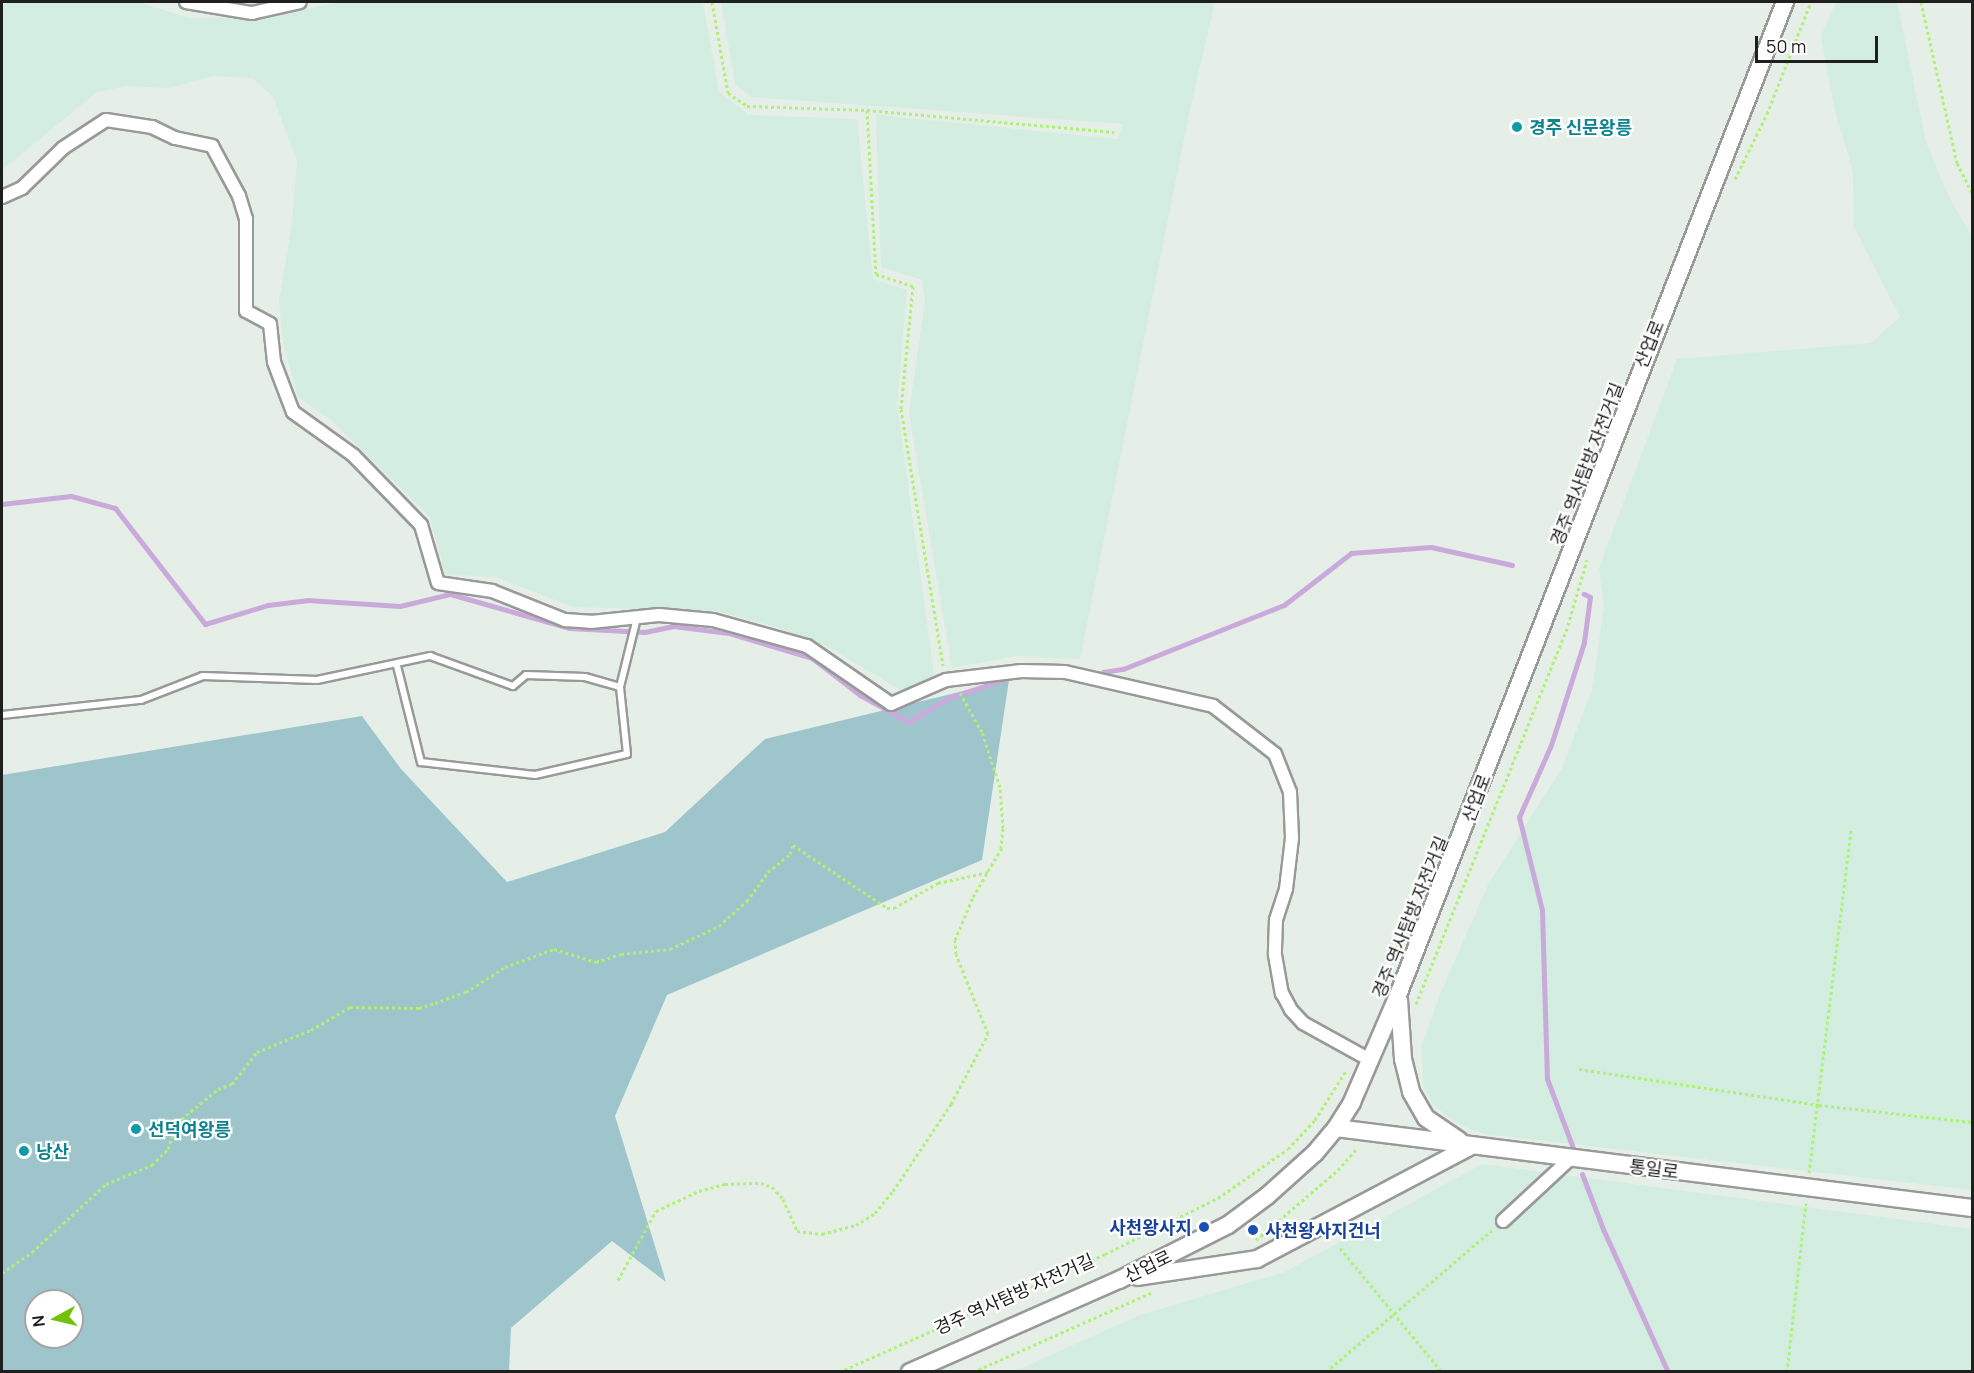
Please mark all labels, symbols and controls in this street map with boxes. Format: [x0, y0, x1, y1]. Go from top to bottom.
scale bar [1758, 24, 1881, 62]
text: 50 m [1766, 34, 1806, 58]
place label: 경주 신문왕릉 [1529, 116, 1632, 138]
marker: 경주 신문왕릉 [1510, 120, 1524, 134]
street label: 산업로 [1630, 317, 1668, 371]
street label: 경주 역사탐방 자전거길 [1546, 379, 1628, 549]
street label: 산업로 [1457, 771, 1495, 825]
street label: 경주 역사탐방 자전거길 [1368, 833, 1452, 1001]
place label: 선덕여왕릉 [148, 1118, 231, 1140]
marker: 선덕여왕릉 [129, 1122, 143, 1136]
place label: 낭산 [36, 1140, 69, 1162]
marker: 낭산 [17, 1144, 31, 1158]
street label: 통일로 [1628, 1155, 1680, 1183]
place label: 사천왕사지 [1109, 1216, 1192, 1238]
place label: 사천왕사지건너 [1265, 1219, 1381, 1241]
marker: 사천왕사지 [1197, 1220, 1211, 1234]
marker: 사천왕사지건너 [1246, 1223, 1260, 1237]
street label: 산업로 [1121, 1245, 1175, 1287]
street label: 경주 역사탐방 자전거길 [931, 1249, 1097, 1339]
north arrow [24, 1289, 84, 1349]
text: N [26, 1314, 50, 1328]

